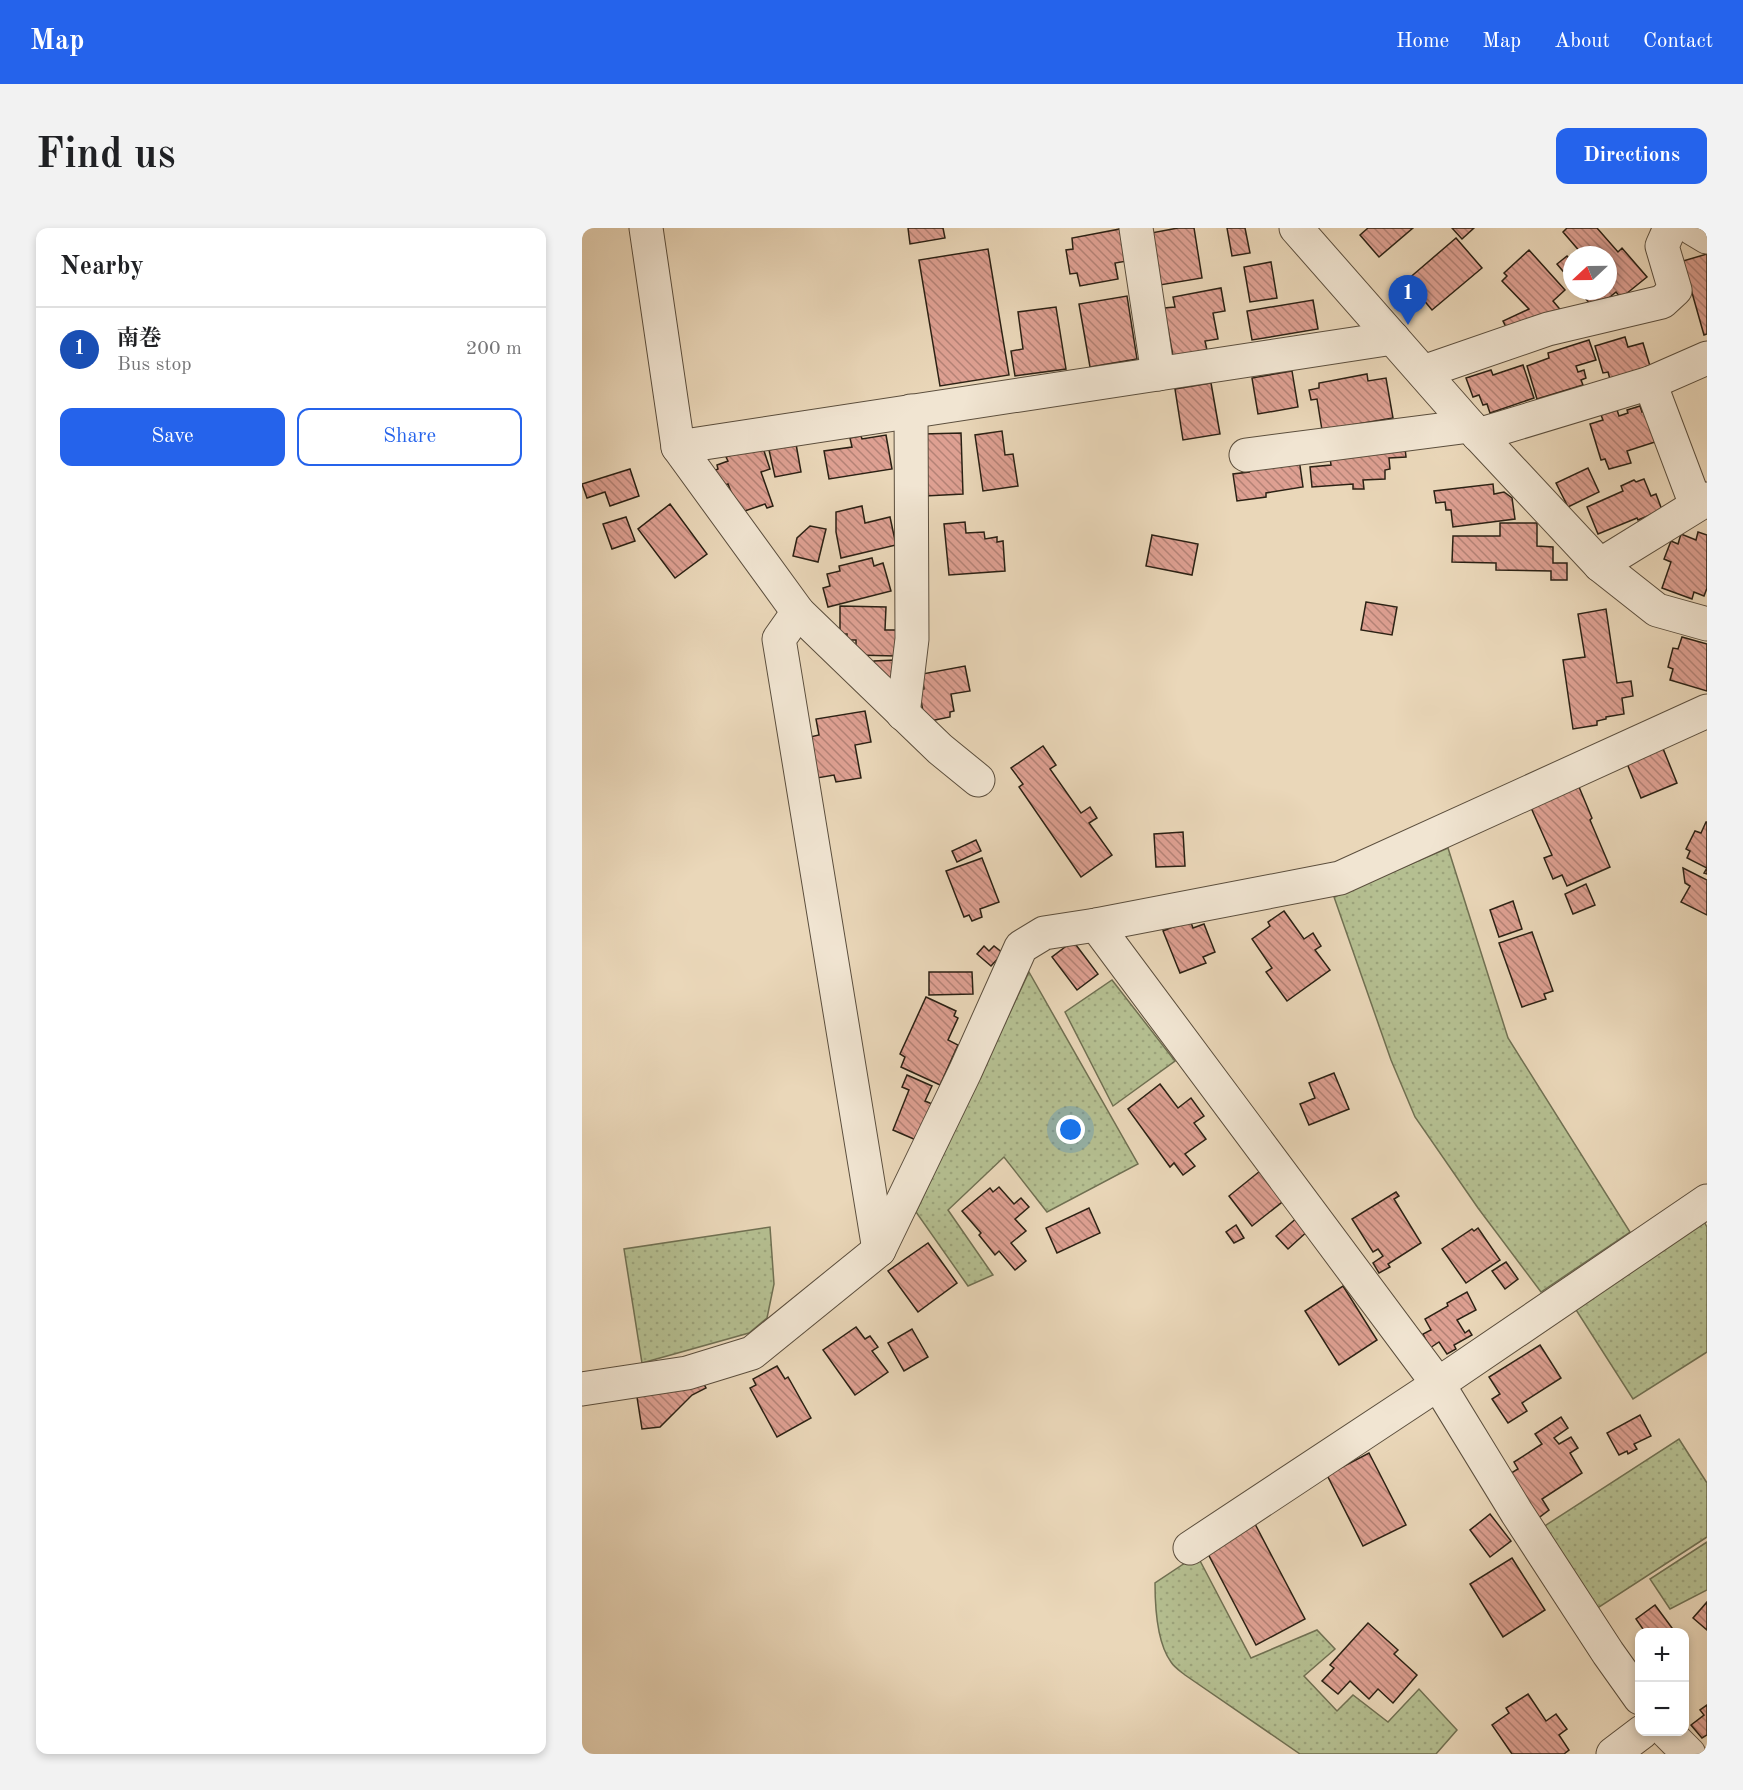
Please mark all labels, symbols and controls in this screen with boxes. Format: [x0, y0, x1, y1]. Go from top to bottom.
text: Map [30, 28, 84, 56]
text: Home [1396, 31, 1449, 52]
text: Map [1482, 31, 1521, 52]
text: About [1554, 31, 1610, 52]
text: Contact [1643, 31, 1713, 52]
button: Directions [1556, 128, 1707, 184]
text: Find us [36, 135, 175, 177]
north arrow [1563, 246, 1617, 300]
text: Nearby [60, 254, 144, 280]
pin: 1 [1388, 276, 1428, 325]
text: 南巻 [117, 328, 161, 350]
text: 1 [74, 339, 85, 359]
text: 200 m [466, 339, 522, 359]
text: Bus stop [117, 355, 192, 375]
button: Save [60, 408, 285, 466]
button: Share [297, 408, 522, 466]
your location [1056, 1115, 1085, 1144]
map controls [1635, 1628, 1689, 1736]
button: + [1635, 1628, 1689, 1682]
button: − [1635, 1682, 1689, 1736]

